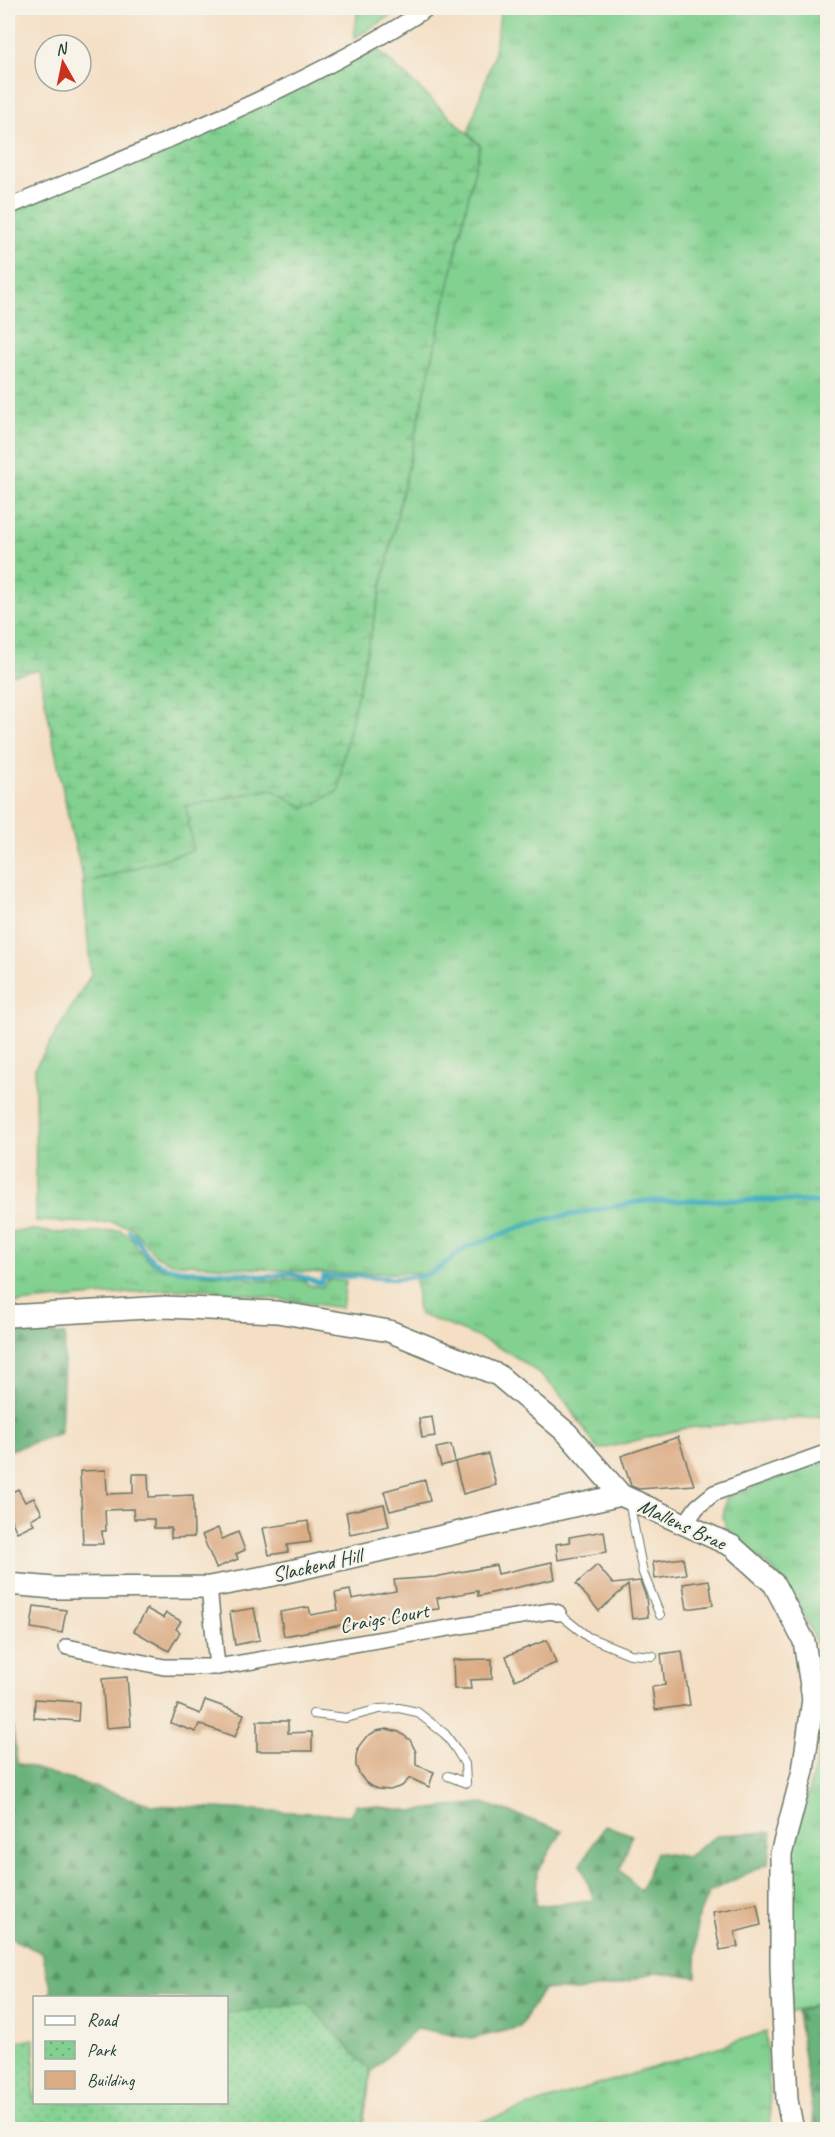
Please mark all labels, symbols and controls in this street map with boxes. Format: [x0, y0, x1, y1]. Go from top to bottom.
north arrow [33, 33, 93, 93]
text: N [54, 38, 70, 60]
street label: Mallens Brae [634, 1492, 732, 1557]
street label: Slackend Hill [270, 1541, 368, 1588]
street label: Craigs Court [338, 1597, 432, 1639]
legend [33, 1996, 228, 2104]
text: Road [87, 2009, 120, 2031]
text: Park [87, 2039, 117, 2061]
text: Building [87, 2069, 136, 2091]

